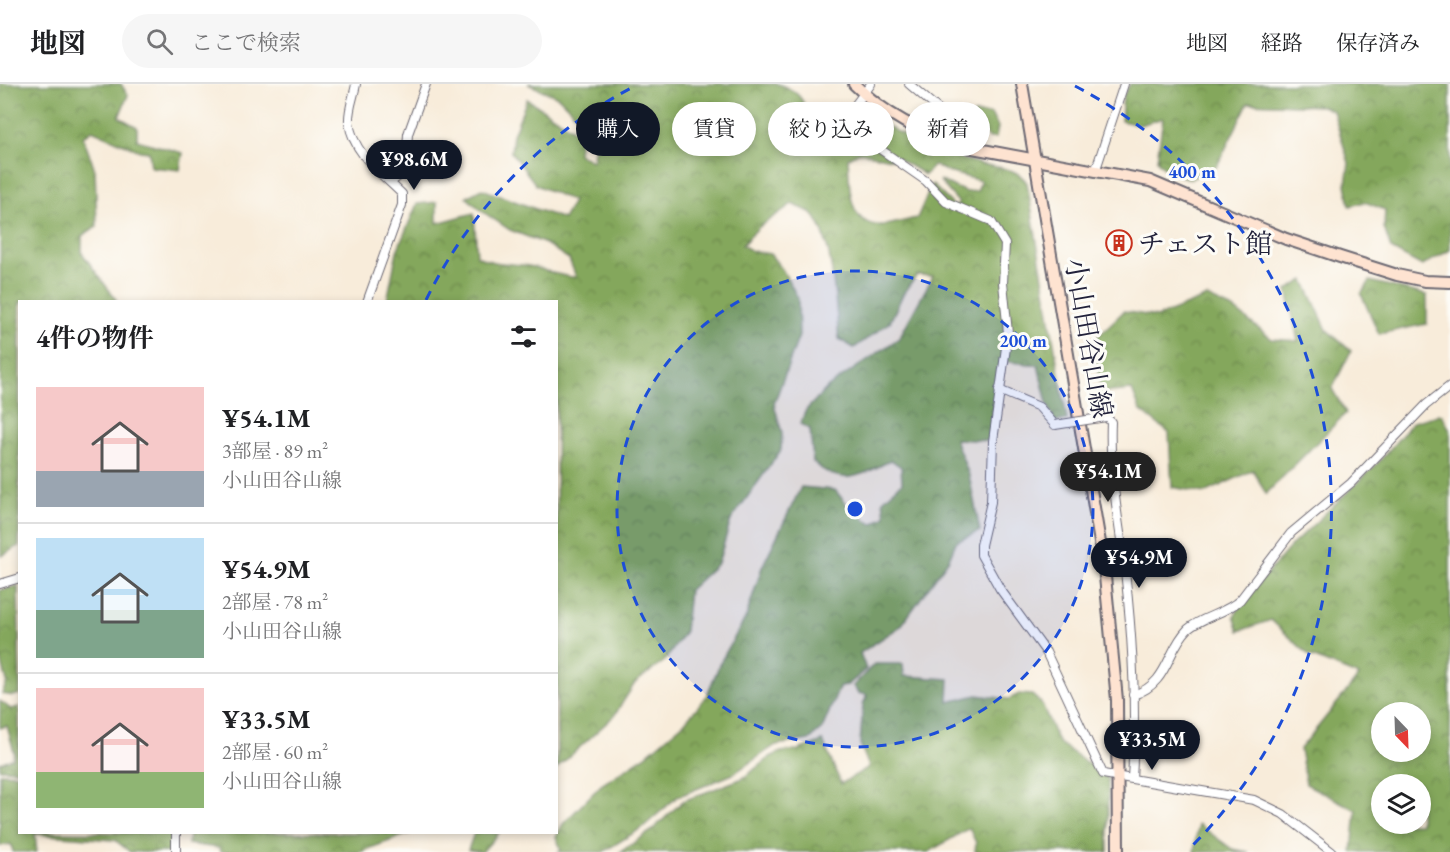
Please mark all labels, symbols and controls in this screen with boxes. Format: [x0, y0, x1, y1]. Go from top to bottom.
search box [122, 14, 542, 68]
text: 地図 [30, 25, 86, 61]
icon: search [143, 25, 176, 58]
text: ここで検索 [191, 28, 301, 57]
text: 地図 [1186, 29, 1228, 56]
text: 経路 [1261, 29, 1303, 56]
text: 保存済み [1336, 29, 1420, 56]
chip: 購入 [576, 102, 660, 156]
chip: 賃貸 [672, 102, 756, 156]
chip: 絞り込み [768, 102, 894, 156]
chip: 新着 [906, 102, 990, 156]
pin: ¥98.6M [365, 140, 463, 191]
text: ¥98.6M [380, 146, 448, 172]
text: 400 m [1168, 160, 1216, 183]
place label: チェスト館 [1138, 226, 1272, 261]
building icon: チェスト館 [1104, 228, 1134, 258]
street label: 小山田谷山線 [1058, 255, 1120, 421]
icon: filters [507, 320, 540, 353]
text: 4件の物件 [36, 321, 154, 355]
text: 200 m [999, 329, 1047, 352]
text: ¥54.1M [222, 401, 311, 435]
icon: home [84, 411, 156, 483]
text: 3部屋 · 89 m² [222, 438, 328, 464]
pin: ¥54.1M [1059, 452, 1157, 503]
text: ¥54.1M [1074, 458, 1142, 484]
text: 小山田谷山線 [222, 467, 342, 493]
centre of rings [845, 499, 865, 519]
pin: ¥54.9M [1090, 538, 1188, 589]
text: ¥54.9M [1105, 544, 1173, 570]
text: ¥54.9M [222, 552, 311, 586]
icon: home [84, 562, 156, 634]
text: 2部屋 · 78 m² [222, 589, 328, 615]
text: 小山田谷山線 [222, 618, 342, 644]
text: ¥33.5M [222, 702, 311, 736]
north arrow [1371, 702, 1431, 762]
map controls [1371, 702, 1431, 834]
icon: home [84, 712, 156, 784]
pin: ¥33.5M [1103, 720, 1201, 771]
text: ¥33.5M [1118, 726, 1186, 752]
text: 2部屋 · 60 m² [222, 739, 328, 765]
text: 小山田谷山線 [222, 768, 342, 794]
button: layers [1371, 774, 1431, 834]

